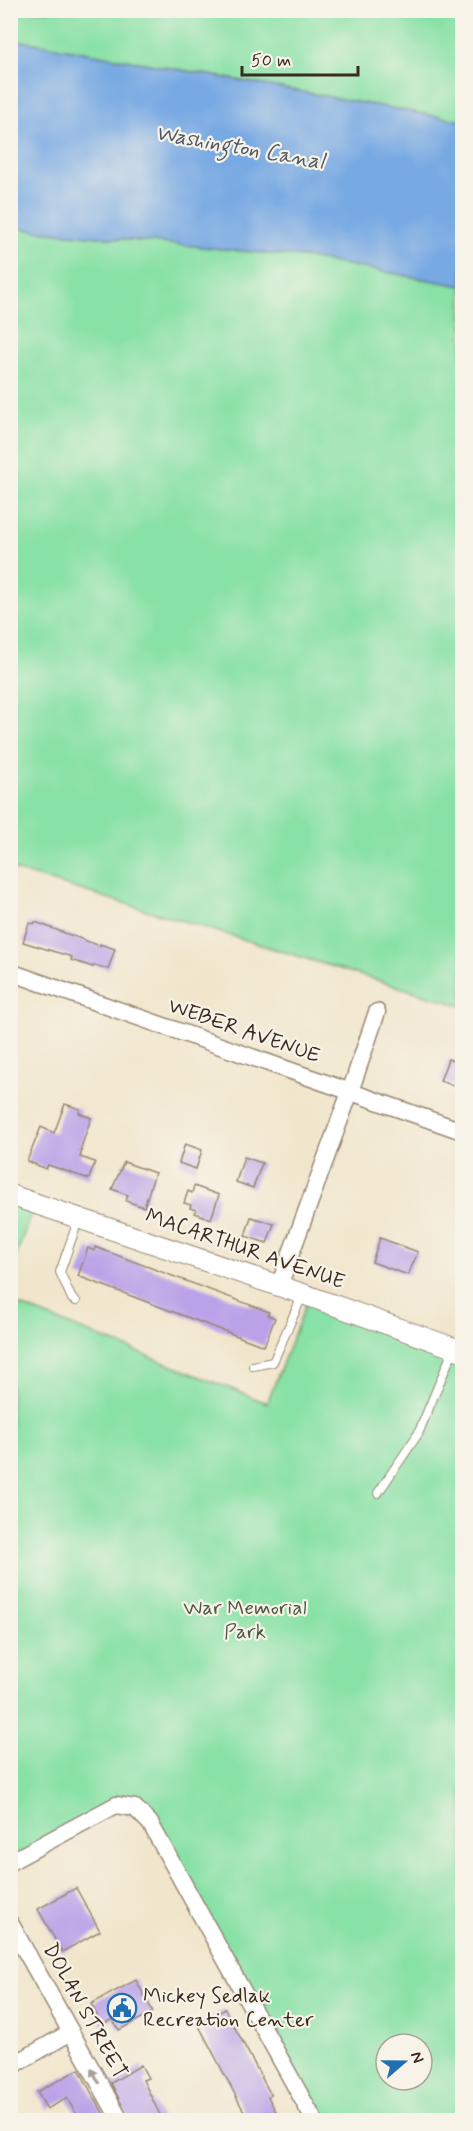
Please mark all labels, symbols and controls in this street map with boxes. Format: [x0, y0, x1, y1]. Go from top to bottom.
scale bar [242, 39, 358, 77]
text: 50 m [251, 49, 291, 73]
water label: Washington Canal [153, 119, 328, 180]
street label: WEBER AVENUE [164, 992, 324, 1070]
street label: MACARTHUR AVENUE [142, 1202, 348, 1296]
park label: War Memorial Park [183, 1594, 307, 1646]
street label: DOLAN STREET [36, 1938, 134, 2084]
place label: Mickey Sedlak Recreation Center [143, 1982, 314, 2034]
public building icon: Mickey Sedlak Recreation Center [106, 1992, 138, 2024]
north arrow [374, 2032, 434, 2092]
text: N [405, 2049, 428, 2066]
one-way arrow [90, 2067, 100, 2084]

